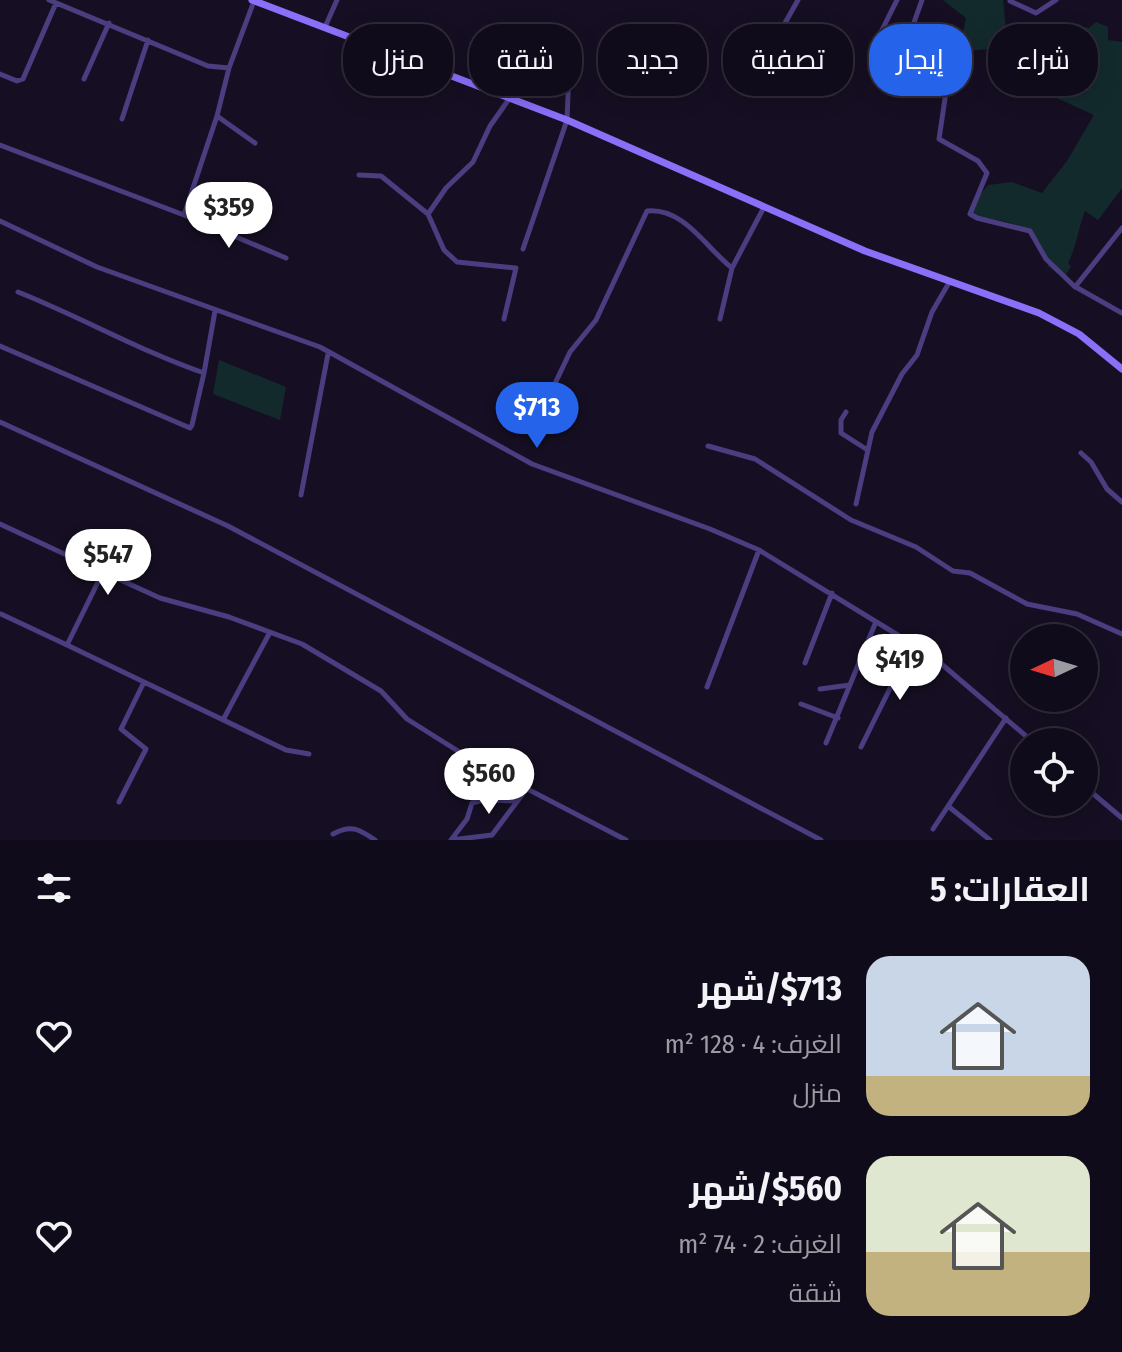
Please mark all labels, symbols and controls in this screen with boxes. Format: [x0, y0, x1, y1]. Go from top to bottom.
chip: منزل [343, 24, 453, 96]
chip: شقة [469, 24, 582, 96]
chip: جديد [598, 24, 707, 96]
chip: تصفية [723, 24, 853, 96]
chip: إيجار [869, 24, 972, 96]
chip: شراء [988, 24, 1098, 96]
pin: $359 [182, 182, 276, 250]
text: $359 [203, 192, 255, 223]
pin: $713 [490, 382, 584, 450]
text: $713 [514, 392, 560, 423]
pin: $547 [61, 529, 155, 597]
text: $547 [83, 539, 133, 570]
north arrow [1010, 624, 1098, 712]
map controls [1010, 624, 1098, 816]
pin: $419 [853, 634, 947, 702]
text: $419 [875, 644, 925, 675]
button: locate [1010, 728, 1098, 816]
pin: $560 [442, 748, 536, 816]
text: $560 [462, 758, 516, 789]
icon: filters [32, 866, 76, 910]
text: العقارات: 5 [930, 869, 1090, 910]
text: $713/شهر [698, 968, 842, 1009]
icon: home [930, 988, 1026, 1084]
icon: heart [32, 1014, 76, 1058]
text: الغرف: 4 · 128 m² [665, 1029, 842, 1060]
text: منزل [793, 1078, 842, 1109]
text: $560/شهر [690, 1168, 842, 1209]
icon: home [930, 1188, 1026, 1284]
icon: heart [32, 1214, 76, 1258]
text: الغرف: 2 · 74 m² [678, 1229, 842, 1260]
text: شقة [789, 1278, 842, 1309]

